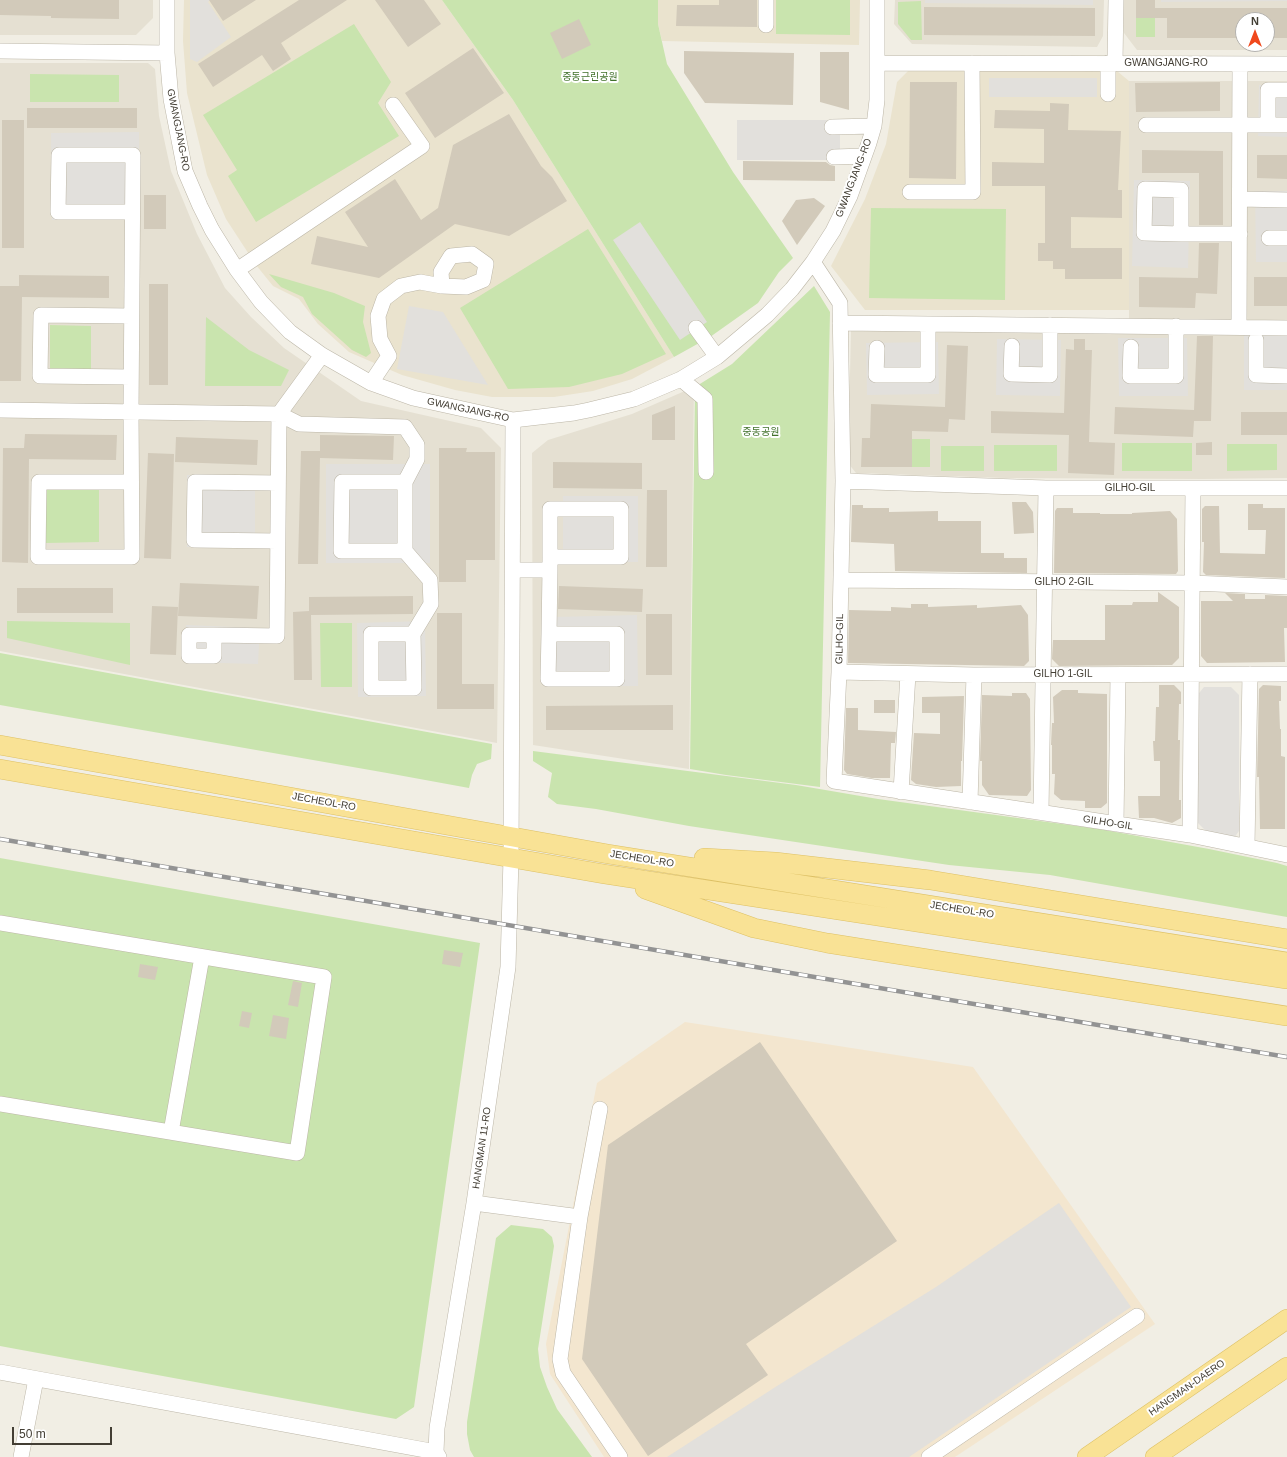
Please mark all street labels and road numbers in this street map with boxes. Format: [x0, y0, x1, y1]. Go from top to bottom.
street label: GWANGJANG-RO [1124, 57, 1208, 69]
street label: GWANGJANG-RO [164, 88, 192, 172]
street label: GWANGJANG-RO [833, 137, 875, 219]
street label: GWANGJANG-RO [426, 395, 510, 425]
street label: GILHO-GIL [1105, 482, 1155, 494]
street label: GILHO 2-GIL [1035, 576, 1093, 588]
street label: GILHO-GIL [834, 614, 846, 664]
street label: GILHO 1-GIL [1034, 668, 1092, 680]
street label: JECHEOL-RO [291, 790, 357, 814]
street label: GILHO-GIL [1082, 813, 1134, 833]
street label: JECHEOL-RO [609, 848, 675, 870]
street label: JECHEOL-RO [929, 899, 995, 921]
street label: HANGMAN 11-RO [470, 1106, 494, 1190]
street label: HANGMAN-DAERO [1147, 1357, 1227, 1419]

